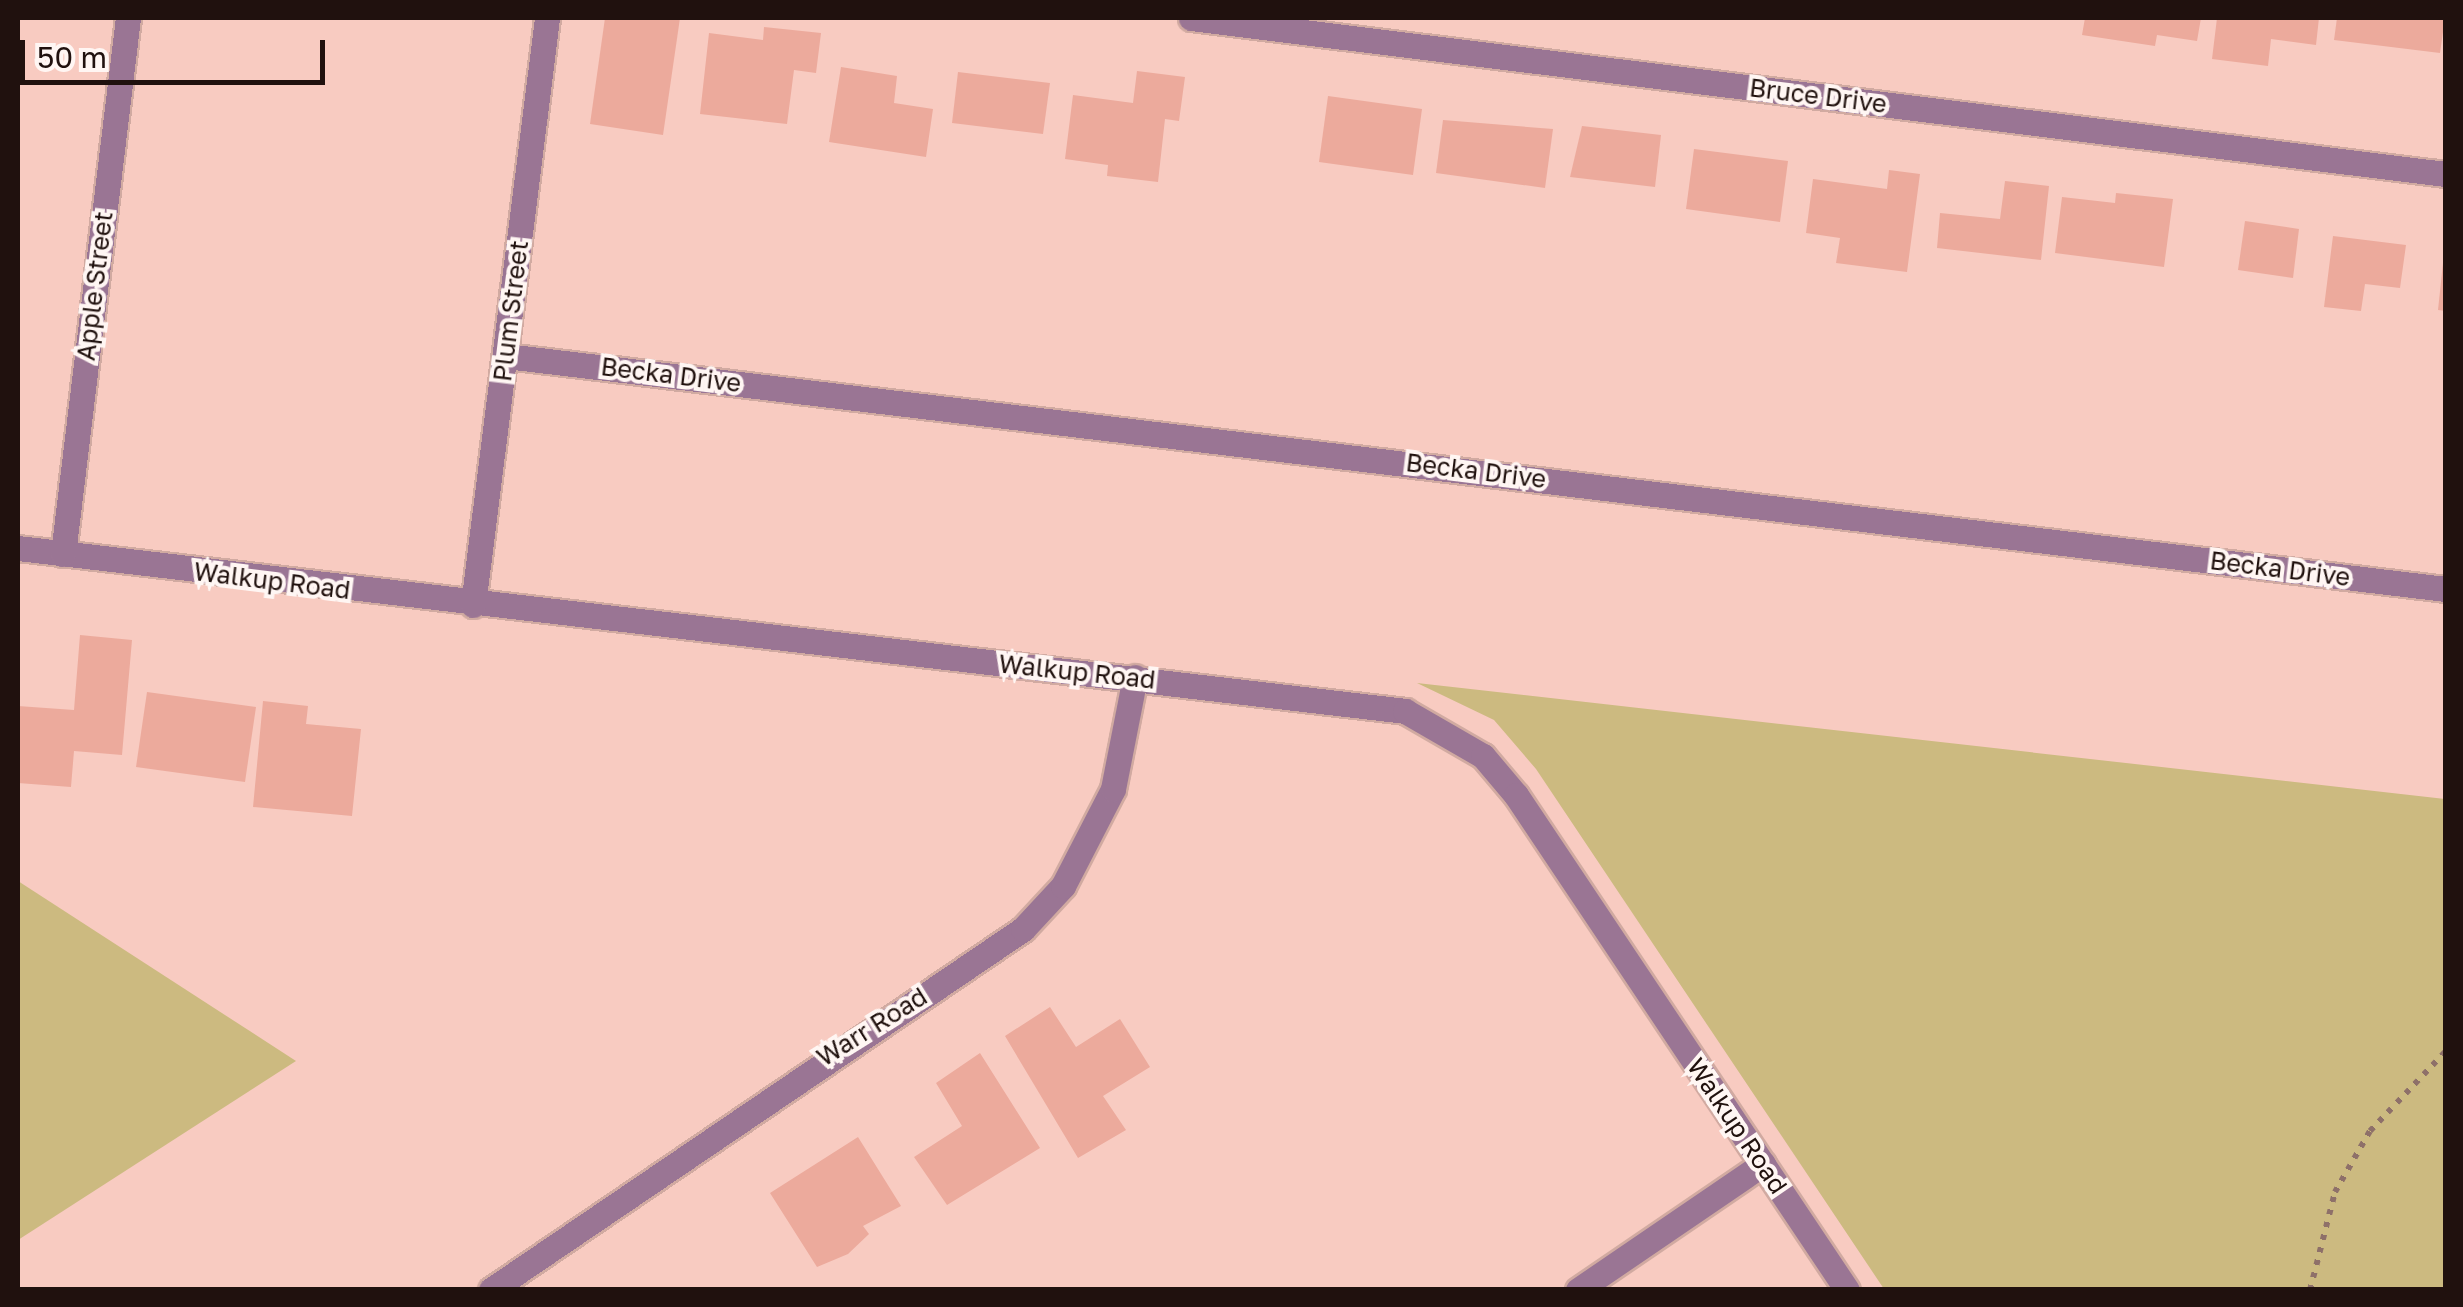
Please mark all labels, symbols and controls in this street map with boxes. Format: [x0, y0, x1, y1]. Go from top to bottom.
scale bar [25, 20, 330, 82]
text: 50 m [37, 39, 107, 75]
street label: Bruce Drive [1748, 73, 1888, 119]
street label: Apple Street [71, 210, 119, 362]
street label: Plum Street [487, 239, 535, 383]
street label: Becka Drive [599, 352, 743, 398]
street label: Becka Drive [1404, 448, 1548, 494]
street label: Becka Drive [2208, 546, 2352, 592]
street label: Walkup Road [192, 557, 352, 605]
street label: Walkup Road [997, 649, 1157, 695]
street label: Warr Road [811, 981, 933, 1073]
street label: Walkup Road [1681, 1052, 1793, 1200]

